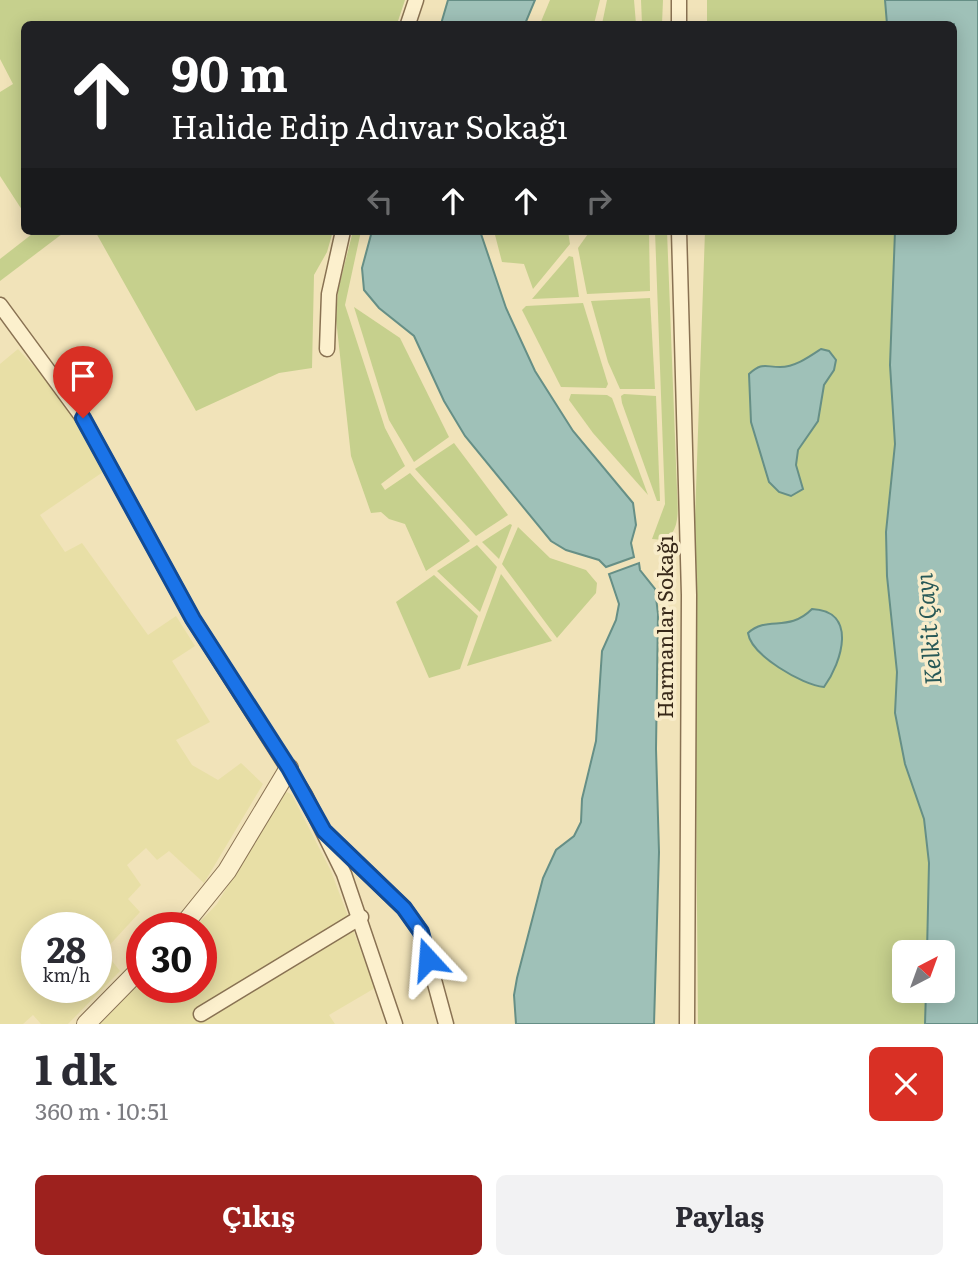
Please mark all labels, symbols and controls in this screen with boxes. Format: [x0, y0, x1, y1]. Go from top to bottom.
text: 90 m [171, 34, 288, 107]
icon: ahead [56, 49, 147, 140]
text: Halide Edip Adıvar Sokağı [171, 101, 568, 149]
icon: left [361, 182, 399, 220]
icon: ahead [434, 182, 472, 220]
icon: ahead [507, 182, 545, 220]
icon: right [580, 182, 618, 220]
pin [53, 346, 113, 418]
icon: arrive [64, 357, 102, 395]
street label: Harmanlar Sokağı [648, 535, 679, 719]
water label: Kelkit Çayı [905, 572, 949, 686]
speed limit sign: 30 [126, 912, 217, 1003]
text: 28 [47, 922, 86, 974]
position arrow [391, 922, 465, 996]
north arrow [892, 940, 956, 1003]
map controls [892, 940, 955, 1003]
text: km/h [43, 961, 90, 988]
text: 1 dk [35, 1036, 117, 1098]
button: close [869, 1047, 943, 1121]
text: 360 m · 10:51 [35, 1093, 168, 1127]
button: Çıkış [35, 1175, 482, 1255]
button: Paylaş [496, 1175, 943, 1255]

